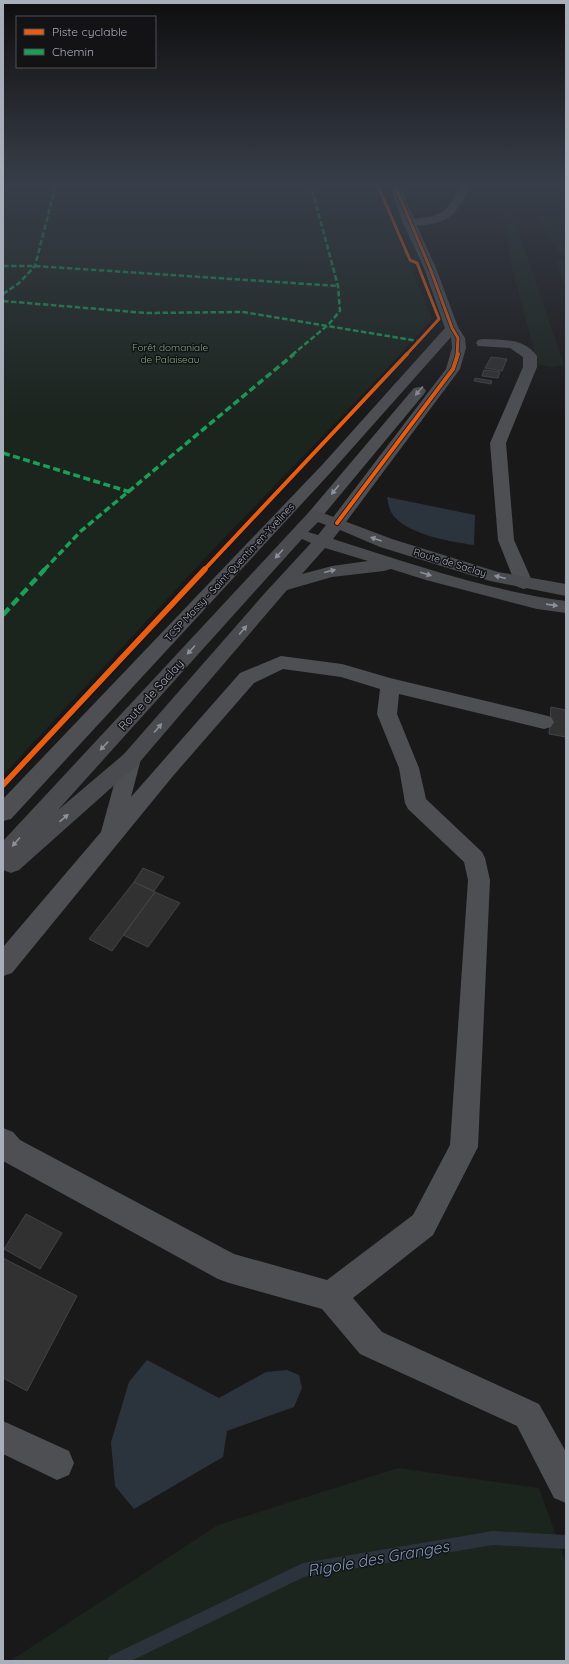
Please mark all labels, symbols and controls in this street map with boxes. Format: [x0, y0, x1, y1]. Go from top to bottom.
legend [16, 16, 156, 68]
text: Piste cyclable [52, 24, 128, 39]
text: Chemin [52, 44, 94, 59]
park label: Forêt domaniale de Palaiseau [132, 341, 208, 366]
one-way arrow [415, 385, 424, 396]
one-way arrow [331, 484, 340, 495]
street label: TCSP Massy - Saint-Quentin-en-Yvelines [162, 500, 297, 644]
one-way arrow [370, 536, 382, 542]
street label: Route de Saclay [412, 545, 488, 580]
one-way arrow [274, 549, 284, 559]
one-way arrow [325, 568, 337, 574]
one-way arrow [420, 571, 432, 577]
one-way arrow [494, 574, 506, 580]
one-way arrow [546, 602, 558, 608]
one-way arrow [238, 625, 247, 635]
one-way arrow [187, 645, 196, 656]
street label: Route de Saclay [115, 656, 186, 733]
one-way arrow [153, 723, 162, 734]
one-way arrow [100, 742, 109, 751]
one-way arrow [59, 813, 69, 823]
one-way arrow [11, 836, 20, 847]
water label: Rigole des Granges [306, 1535, 452, 1580]

